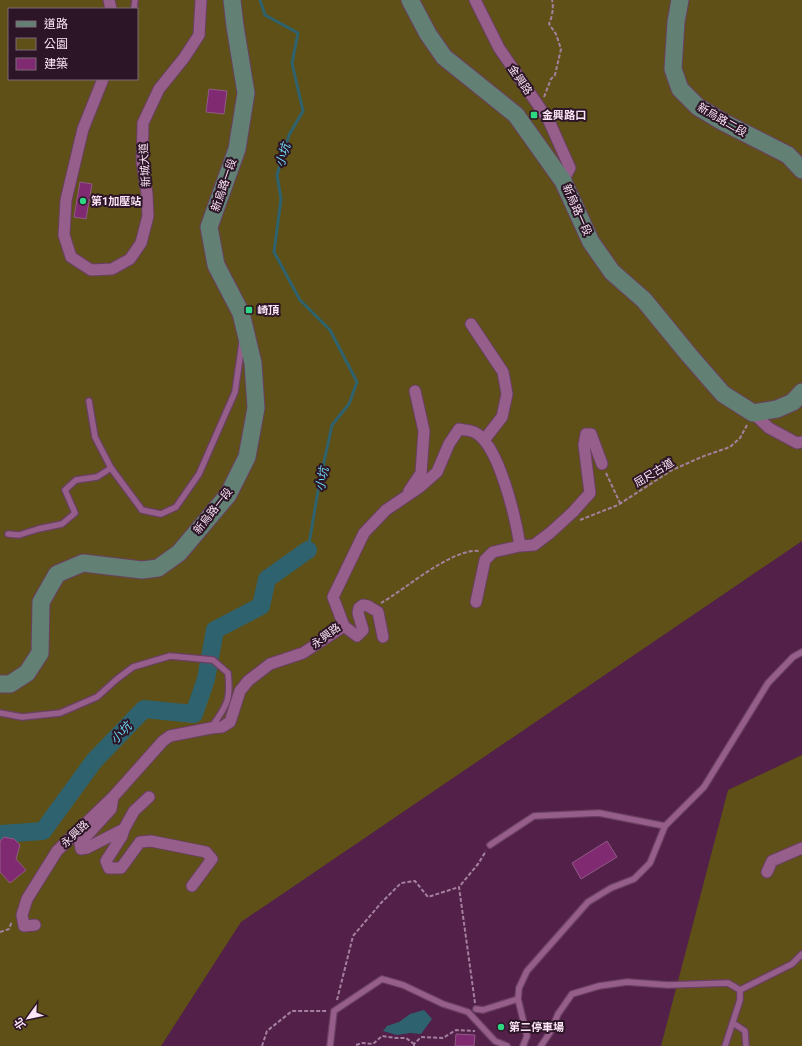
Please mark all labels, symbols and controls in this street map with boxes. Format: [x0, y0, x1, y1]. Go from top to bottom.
legend [8, 8, 138, 80]
text: 道路 [44, 17, 68, 31]
text: 公園 [44, 37, 68, 51]
text: 建築 [44, 57, 68, 71]
street label: 金興路 [505, 63, 535, 97]
street label: 新烏路二段 [695, 101, 749, 139]
place label: 金興路口 [542, 109, 586, 122]
marker: 金興路口 [529, 110, 539, 120]
water label: 小坑 [273, 140, 294, 169]
street label: 新城大道 [137, 143, 153, 187]
street label: 新烏路一段 [209, 157, 239, 213]
street label: 新烏路一段 [560, 182, 594, 238]
place label: 第1加壓站 [91, 195, 141, 208]
marker: 第1加壓站 [78, 196, 88, 206]
place label: 崎頂 [257, 304, 280, 317]
marker: 崎頂 [244, 305, 254, 315]
street label: 屈尺古道 [632, 456, 676, 490]
water label: 小坑 [313, 464, 332, 492]
street label: 新烏路一段 [191, 485, 235, 537]
street label: 永興路 [309, 621, 343, 651]
water label: 小坑 [108, 718, 136, 747]
street label: 永興路 [59, 818, 91, 850]
north arrow [8, 998, 48, 1038]
text: 北 [12, 1015, 28, 1031]
place label: 第二停車場 [509, 1021, 564, 1034]
marker: 第二停車場 [496, 1022, 506, 1032]

